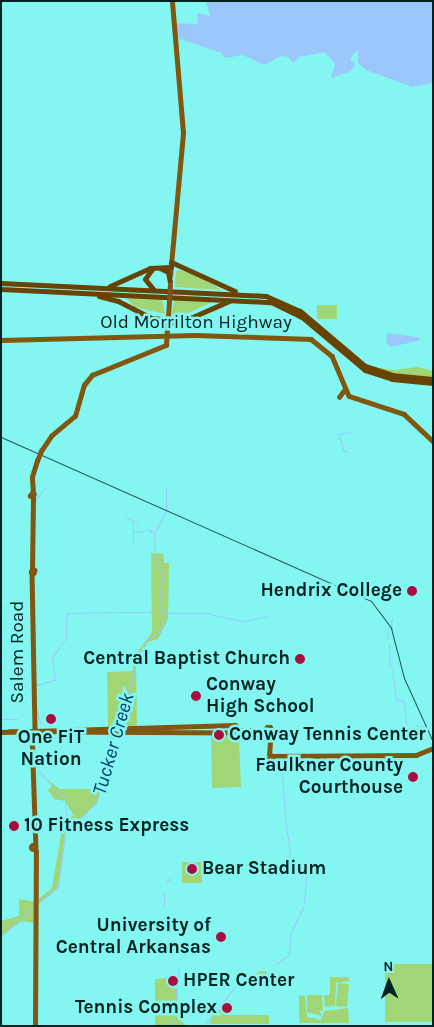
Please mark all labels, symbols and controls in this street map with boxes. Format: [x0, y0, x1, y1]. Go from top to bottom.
street label: Old Morrilton Highway [100, 312, 292, 334]
place label: Hendrix College [260, 580, 402, 602]
marker: Hendrix College [406, 585, 418, 597]
street label: Salem Road [7, 600, 29, 704]
place label: Central Baptist Church [83, 648, 290, 670]
marker: Central Baptist Church [294, 653, 306, 665]
place label: Conway High School [206, 674, 315, 718]
water label: Tucker Creek [87, 690, 139, 798]
marker: Conway High School [190, 690, 202, 702]
marker: One FiT Nation [45, 713, 57, 725]
place label: Conway Tennis Center [229, 724, 426, 746]
place label: One FiT Nation [18, 727, 84, 771]
marker: Conway Tennis Center [213, 729, 225, 741]
place label: Faulkner County Courthouse [255, 755, 403, 799]
marker: Faulkner County Courthouse [407, 771, 419, 783]
place label: 10 Fitness Express [24, 815, 189, 837]
marker: 10 Fitness Express [8, 820, 20, 832]
place label: Bear Stadium [202, 858, 326, 880]
marker: Bear Stadium [186, 863, 198, 875]
place label: University of Central Arkansas [56, 915, 211, 959]
marker: University of Central Arkansas [215, 931, 227, 943]
north arrow [364, 957, 414, 1007]
text: N [383, 958, 394, 975]
place label: HPER Center [183, 970, 295, 992]
marker: HPER Center [167, 975, 179, 987]
place label: Tennis Complex [75, 997, 217, 1019]
marker: Tennis Complex [221, 1002, 233, 1014]

